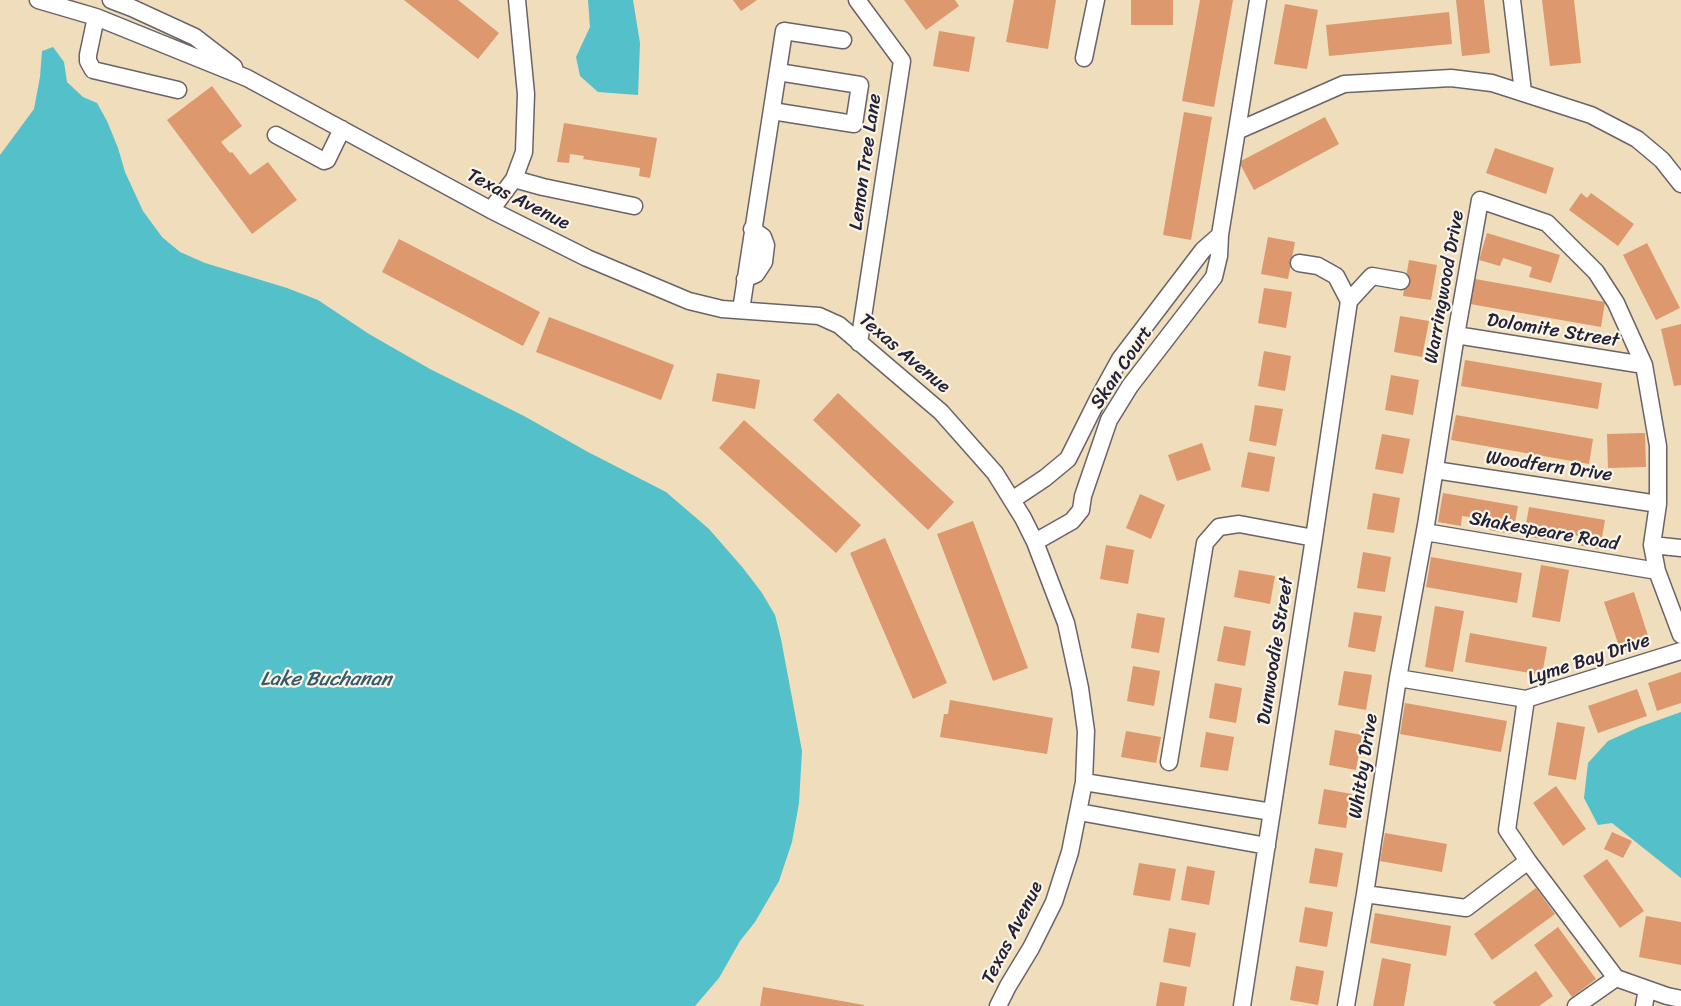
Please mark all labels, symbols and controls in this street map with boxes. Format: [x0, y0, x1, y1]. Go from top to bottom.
street label: Lemon Tree Lane [845, 92, 887, 232]
street label: Texas Avenue [463, 164, 573, 236]
street label: Warringwood Drive [1420, 209, 1470, 365]
street label: Texas Avenue [854, 309, 954, 399]
street label: Dolomite Street [1485, 309, 1621, 353]
street label: Skan Court [1086, 322, 1158, 414]
street label: Woodfern Drive [1484, 447, 1614, 487]
street label: Shakespeare Road [1468, 508, 1620, 556]
street label: Dunwoodie Street [1253, 576, 1299, 726]
street label: Lyme Bay Drive [1525, 629, 1653, 691]
water label: Lake Buchanan [261, 668, 391, 692]
street label: Whitby Drive [1344, 712, 1384, 820]
street label: Texas Avenue [977, 878, 1049, 988]

